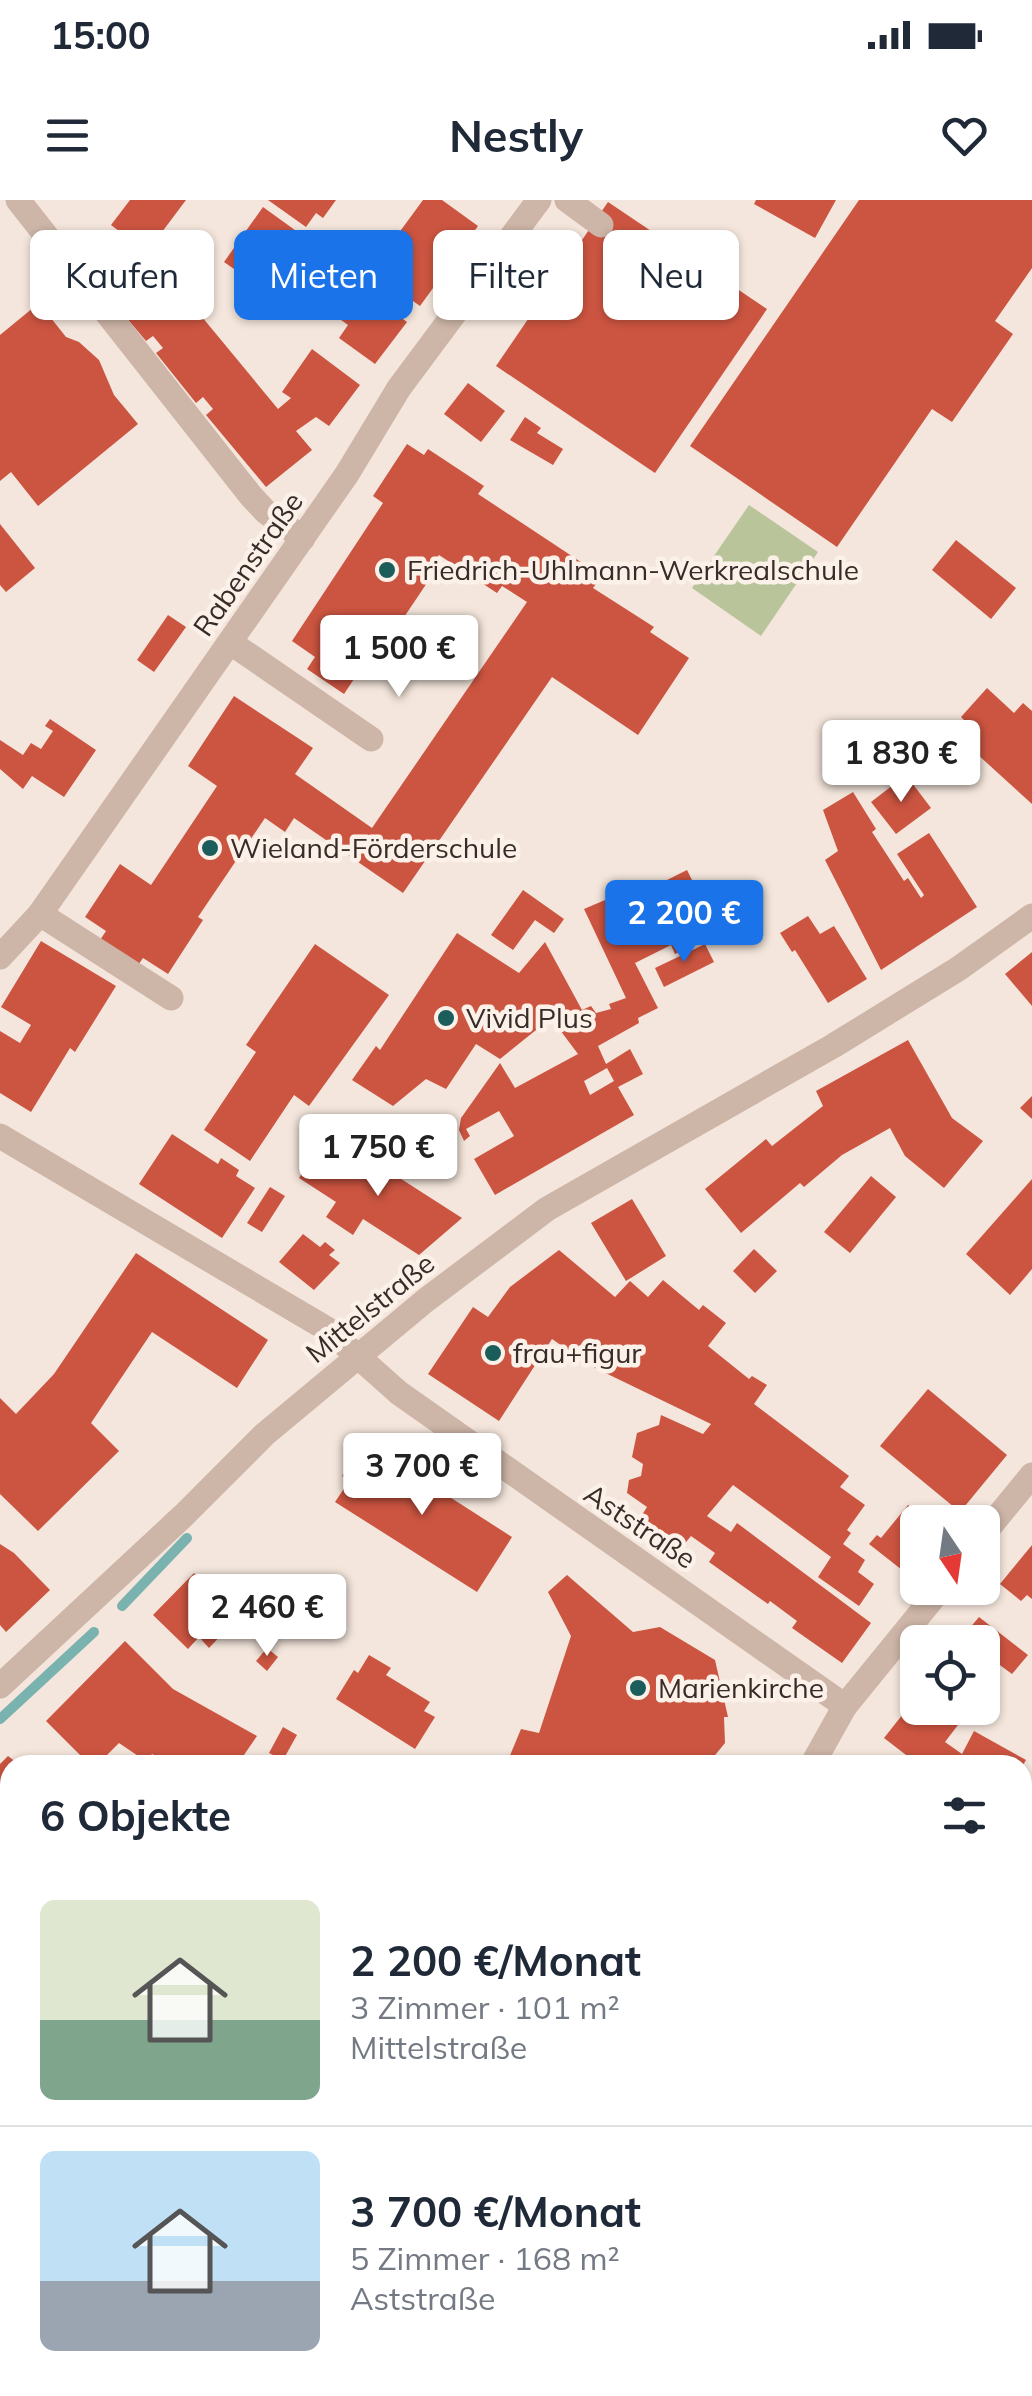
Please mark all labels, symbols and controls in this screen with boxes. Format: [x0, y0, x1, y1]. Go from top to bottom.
text: 15:00 [50, 11, 151, 59]
text: Nestly [449, 107, 583, 163]
icon: menu [40, 108, 95, 163]
icon: heart [937, 108, 992, 163]
chip: Kaufen [30, 230, 214, 320]
chip: Mieten [234, 230, 413, 320]
chip: Filter [433, 230, 583, 320]
chip: Neu [603, 230, 739, 320]
street label: Rabenstraße [185, 485, 310, 643]
place label: Friedrich-Uhlmann-Werkrealschule [407, 552, 859, 587]
marker: Friedrich-Uhlmann-Werkrealschule [376, 559, 398, 581]
pin: 1 500 € [307, 615, 491, 700]
text: 1 500 € [342, 627, 456, 667]
pin: 1 830 € [809, 720, 993, 805]
text: 1 830 € [844, 732, 958, 772]
place label: Wieland-Förderschule [230, 830, 517, 865]
marker: Wieland-Förderschule [199, 837, 221, 859]
pin: 2 200 € [592, 880, 776, 965]
text: 2 200 € [627, 892, 741, 932]
place label: Vivid Plus [466, 1000, 593, 1035]
marker: Vivid Plus [435, 1007, 457, 1029]
pin: 1 750 € [286, 1114, 470, 1199]
text: 1 750 € [321, 1126, 435, 1166]
street label: Mittelstraße [298, 1245, 441, 1370]
place label: frau+figur [513, 1335, 642, 1370]
marker: frau+figur [482, 1342, 504, 1364]
pin: 3 700 € [330, 1433, 514, 1518]
text: 3 700 € [365, 1445, 479, 1485]
street label: Aststraße [578, 1475, 703, 1576]
north arrow [900, 1505, 1000, 1605]
map controls [900, 1505, 1000, 1725]
pin: 2 460 € [175, 1574, 359, 1659]
text: 2 460 € [210, 1586, 324, 1626]
button: locate [900, 1625, 1000, 1725]
place label: Marienkirche [658, 1670, 824, 1705]
marker: Marienkirche [627, 1677, 649, 1699]
icon: filters [937, 1788, 992, 1843]
text: 6 Objekte [40, 1789, 231, 1842]
text: 2 200 €/Monat [350, 1934, 641, 1987]
icon: home [120, 1940, 240, 2060]
text: 3 Zimmer · 101 m² [350, 1987, 620, 2027]
text: Mittelstraße [350, 2027, 527, 2067]
text: 3 700 €/Monat [350, 2185, 641, 2238]
icon: home [120, 2191, 240, 2311]
text: 5 Zimmer · 168 m² [350, 2238, 620, 2278]
text: Aststraße [350, 2278, 496, 2318]

